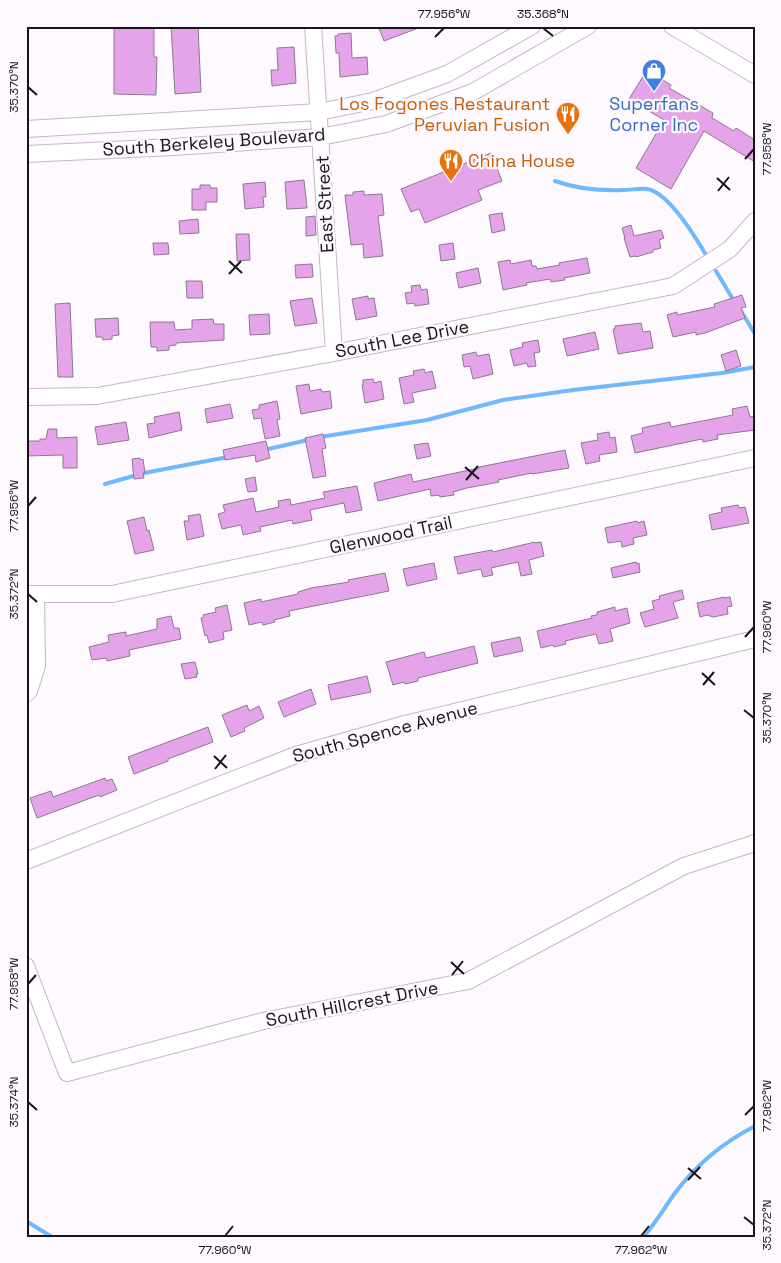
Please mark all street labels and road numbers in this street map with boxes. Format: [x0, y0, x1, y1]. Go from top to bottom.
street label: South Berkeley Boulevard [102, 122, 326, 161]
street label: East Street [310, 155, 339, 253]
street label: South Lee Drive [333, 314, 471, 363]
street label: Glenwood Trail [327, 510, 454, 559]
street label: South Spence Avenue [290, 696, 480, 767]
street label: South Hillcrest Drive [264, 975, 440, 1032]

